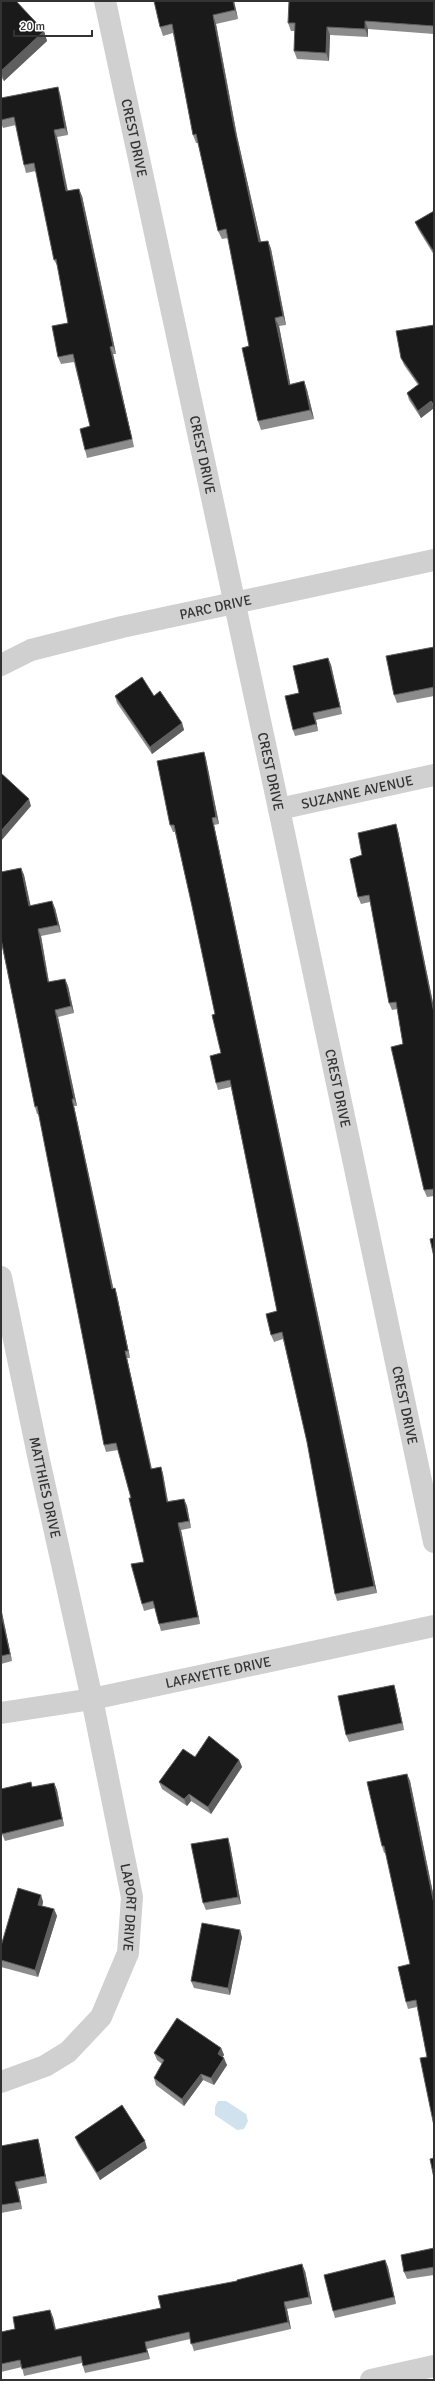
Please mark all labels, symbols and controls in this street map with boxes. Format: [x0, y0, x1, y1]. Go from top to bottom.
scale bar [14, 12, 92, 38]
text: 20 m [20, 19, 45, 34]
street label: CREST DRIVE [117, 97, 151, 179]
street label: CREST DRIVE [185, 414, 219, 496]
street label: PARC DRIVE [178, 591, 253, 623]
street label: CREST DRIVE [254, 731, 287, 812]
street label: SUZANNE AVENUE [300, 772, 415, 813]
street label: CREST DRIVE [321, 1048, 354, 1129]
street label: CREST DRIVE [388, 1365, 421, 1446]
street label: MATTHIES DRIVE [25, 1435, 64, 1540]
street label: LAFAYETTE DRIVE [164, 1653, 273, 1692]
street label: LAPORT DRIVE [116, 1862, 140, 1952]

